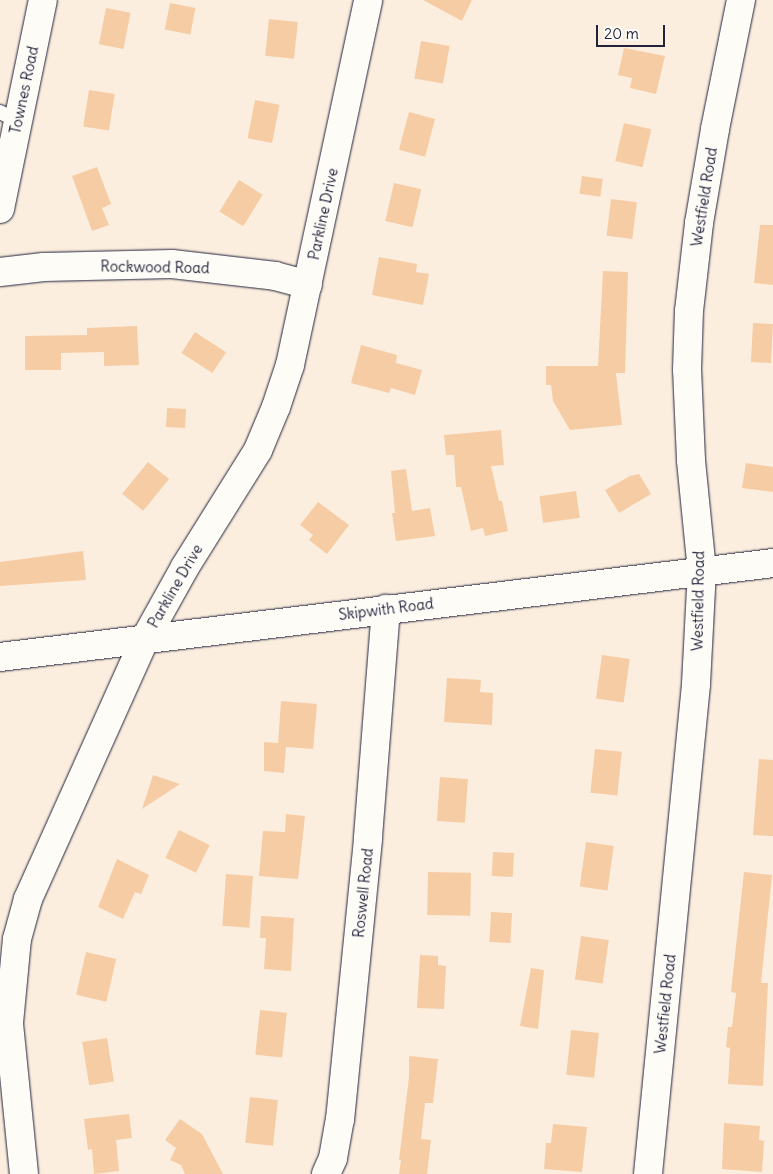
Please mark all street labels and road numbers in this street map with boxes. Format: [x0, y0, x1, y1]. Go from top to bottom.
street label: Townes Road [6, 44, 42, 136]
street label: Westfield Road [687, 146, 721, 248]
street label: Parkline Drive [304, 166, 342, 262]
street label: Rockwood Road [100, 257, 210, 277]
street label: Parkline Drive [144, 541, 206, 631]
street label: Westfield Road [688, 551, 708, 651]
street label: Skipwith Road [338, 594, 434, 624]
street label: Roswell Road [349, 847, 377, 939]
street label: Westfield Road [651, 953, 679, 1055]

